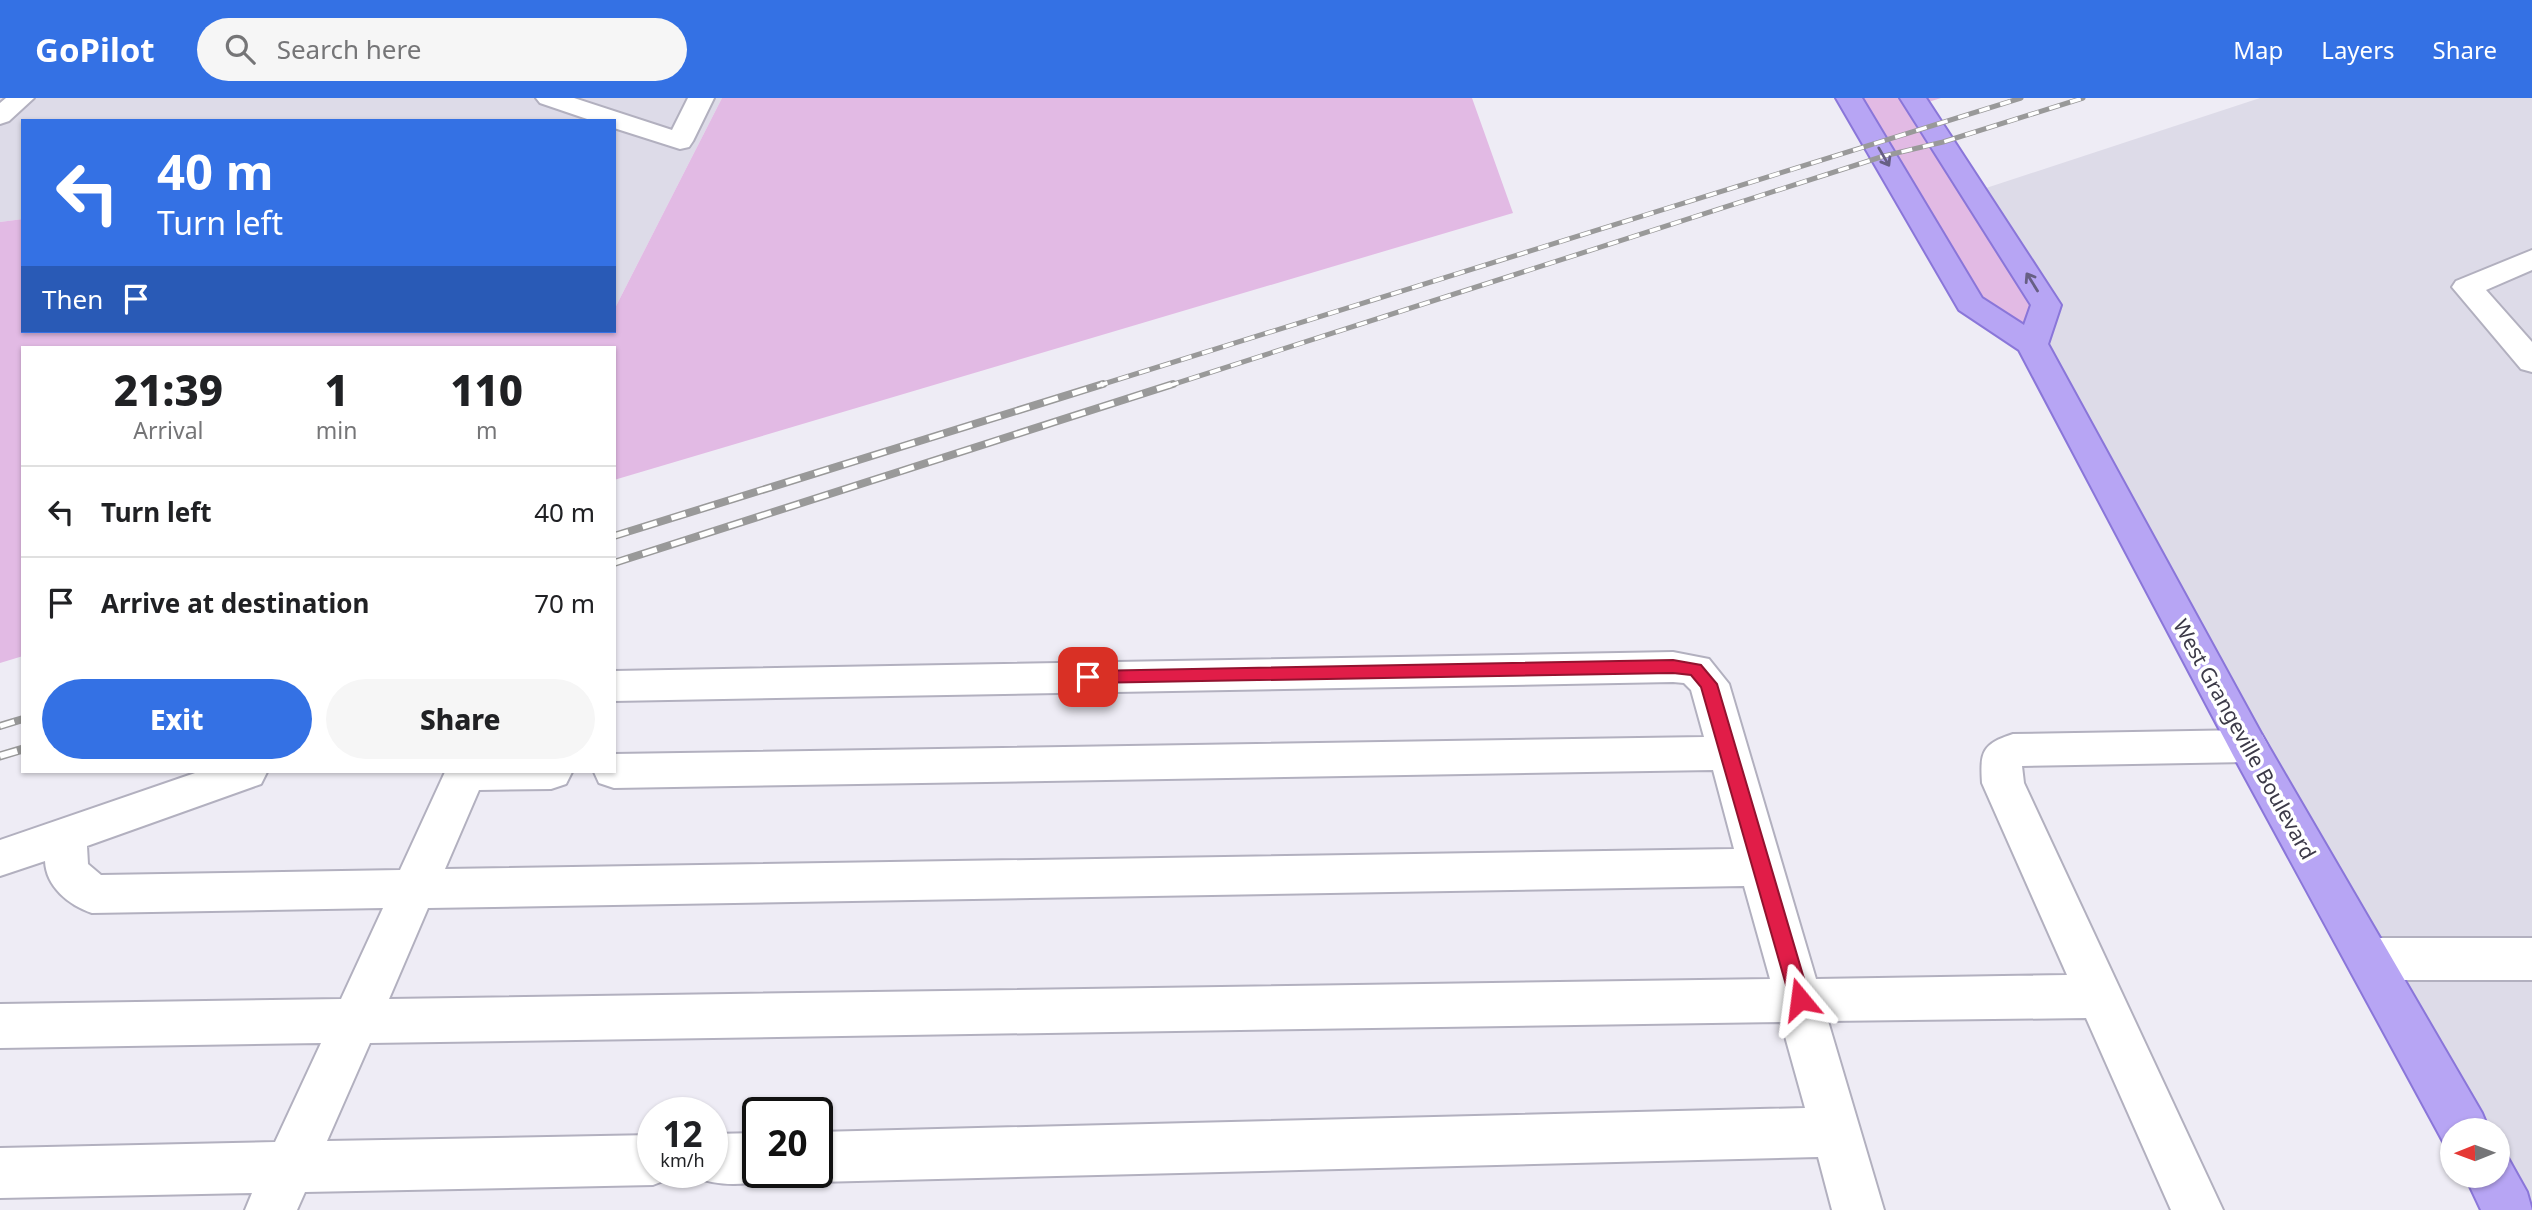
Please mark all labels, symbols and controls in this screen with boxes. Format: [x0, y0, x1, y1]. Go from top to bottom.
search box [197, 18, 687, 81]
text: GoPilot [35, 27, 155, 72]
icon: search [221, 30, 259, 68]
text: Search here [277, 31, 421, 67]
text: Map [2233, 33, 2283, 66]
text: Layers [2321, 33, 2395, 66]
text: Share [2433, 33, 2497, 66]
text: 40 m [157, 138, 274, 204]
one-way arrow [1877, 146, 1891, 166]
icon: left [42, 147, 133, 238]
text: Turn left [157, 201, 283, 244]
one-way arrow [2024, 273, 2038, 293]
icon: arrive [117, 280, 155, 318]
text: Then [42, 281, 103, 317]
text: 21:39 [114, 361, 223, 418]
text: 1 [324, 361, 349, 418]
text: 110 [450, 361, 523, 418]
text: Arrival [133, 414, 203, 446]
text: min [316, 414, 357, 446]
text: m [476, 414, 497, 446]
icon: left [42, 493, 80, 531]
text: Turn left [101, 494, 212, 530]
text: 40 m [534, 494, 595, 530]
icon: arrive [42, 584, 80, 622]
text: Arrive at destination [101, 585, 370, 621]
text: 70 m [534, 585, 595, 621]
street label: West Grangeville Boulevard [2167, 614, 2323, 864]
pin [1058, 647, 1118, 707]
icon: arrive [1069, 658, 1107, 696]
button: Exit [42, 679, 312, 759]
button: Share [326, 679, 595, 759]
position arrow [1763, 962, 1837, 1036]
speed limit sign: 20 [742, 1097, 833, 1188]
text: 12 [662, 1110, 703, 1157]
north arrow [2440, 1118, 2510, 1188]
map controls [2440, 1118, 2510, 1188]
text: km/h [660, 1148, 705, 1172]

